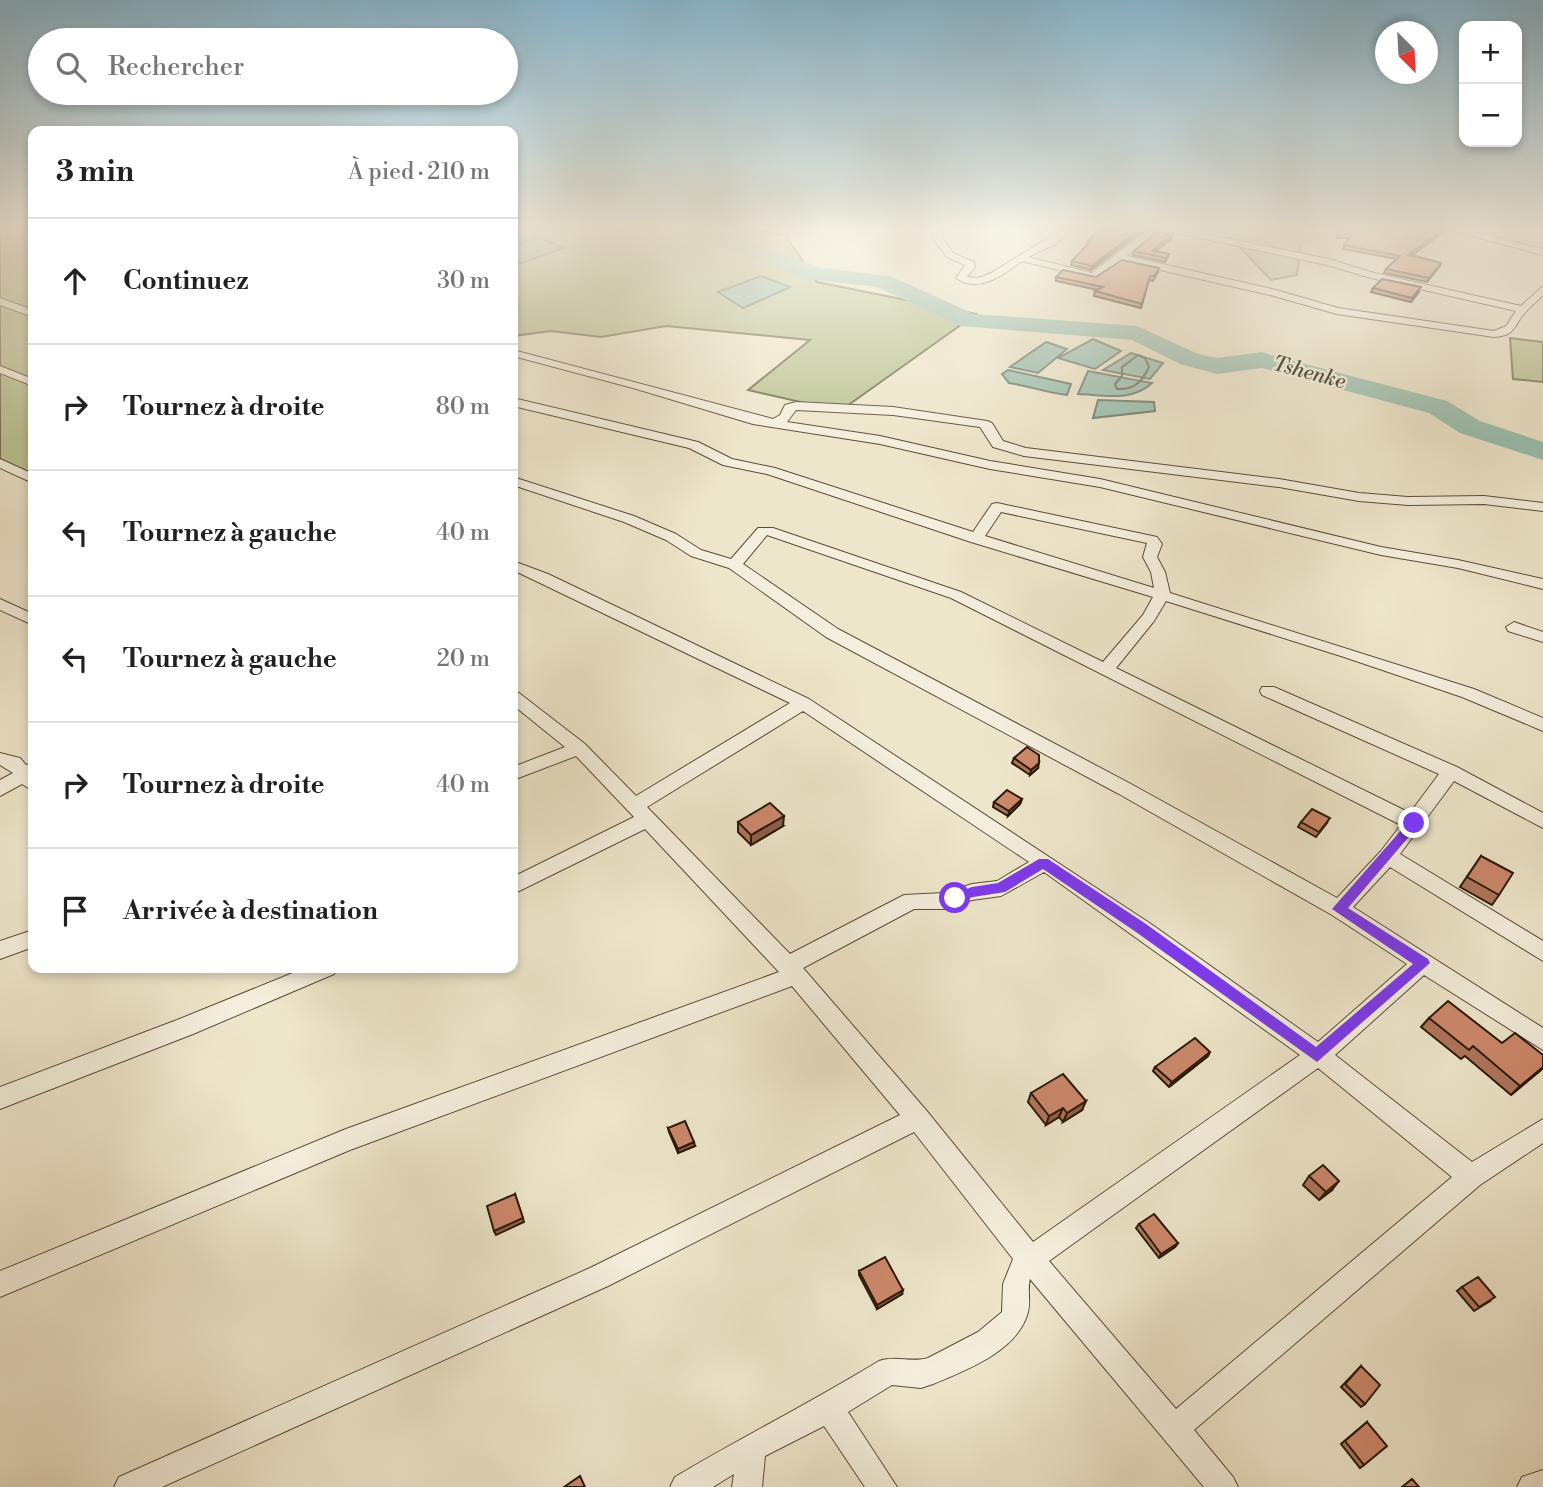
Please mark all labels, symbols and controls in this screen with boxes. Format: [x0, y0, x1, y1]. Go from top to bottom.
north arrow [1375, 21, 1438, 84]
map controls [1459, 21, 1522, 147]
button: + [1459, 21, 1522, 84]
search box [28, 28, 518, 105]
icon: search [52, 48, 90, 86]
text: Rechercher [108, 51, 244, 83]
button: − [1459, 84, 1522, 147]
text: 3 min [56, 153, 134, 191]
text: À pied · 210 m [348, 158, 490, 186]
icon: ahead [56, 262, 94, 300]
text: Continuez [123, 265, 249, 297]
text: 30 m [437, 267, 490, 295]
water label: Tshenke [1270, 351, 1348, 395]
icon: right [56, 388, 94, 426]
text: Tournez à droite [123, 391, 325, 423]
text: 80 m [436, 393, 490, 421]
icon: left [56, 514, 94, 552]
text: Tournez à gauche [123, 517, 337, 549]
text: 40 m [436, 519, 490, 547]
icon: left [56, 640, 94, 678]
text: Tournez à gauche [123, 643, 337, 675]
text: 20 m [437, 645, 490, 673]
icon: right [56, 766, 94, 804]
text: Tournez à droite [123, 769, 325, 801]
text: 40 m [436, 771, 490, 799]
route end [1398, 807, 1429, 838]
route start [939, 882, 970, 913]
icon: arrive [56, 892, 94, 930]
text: Arrivée à destination [123, 895, 378, 927]

